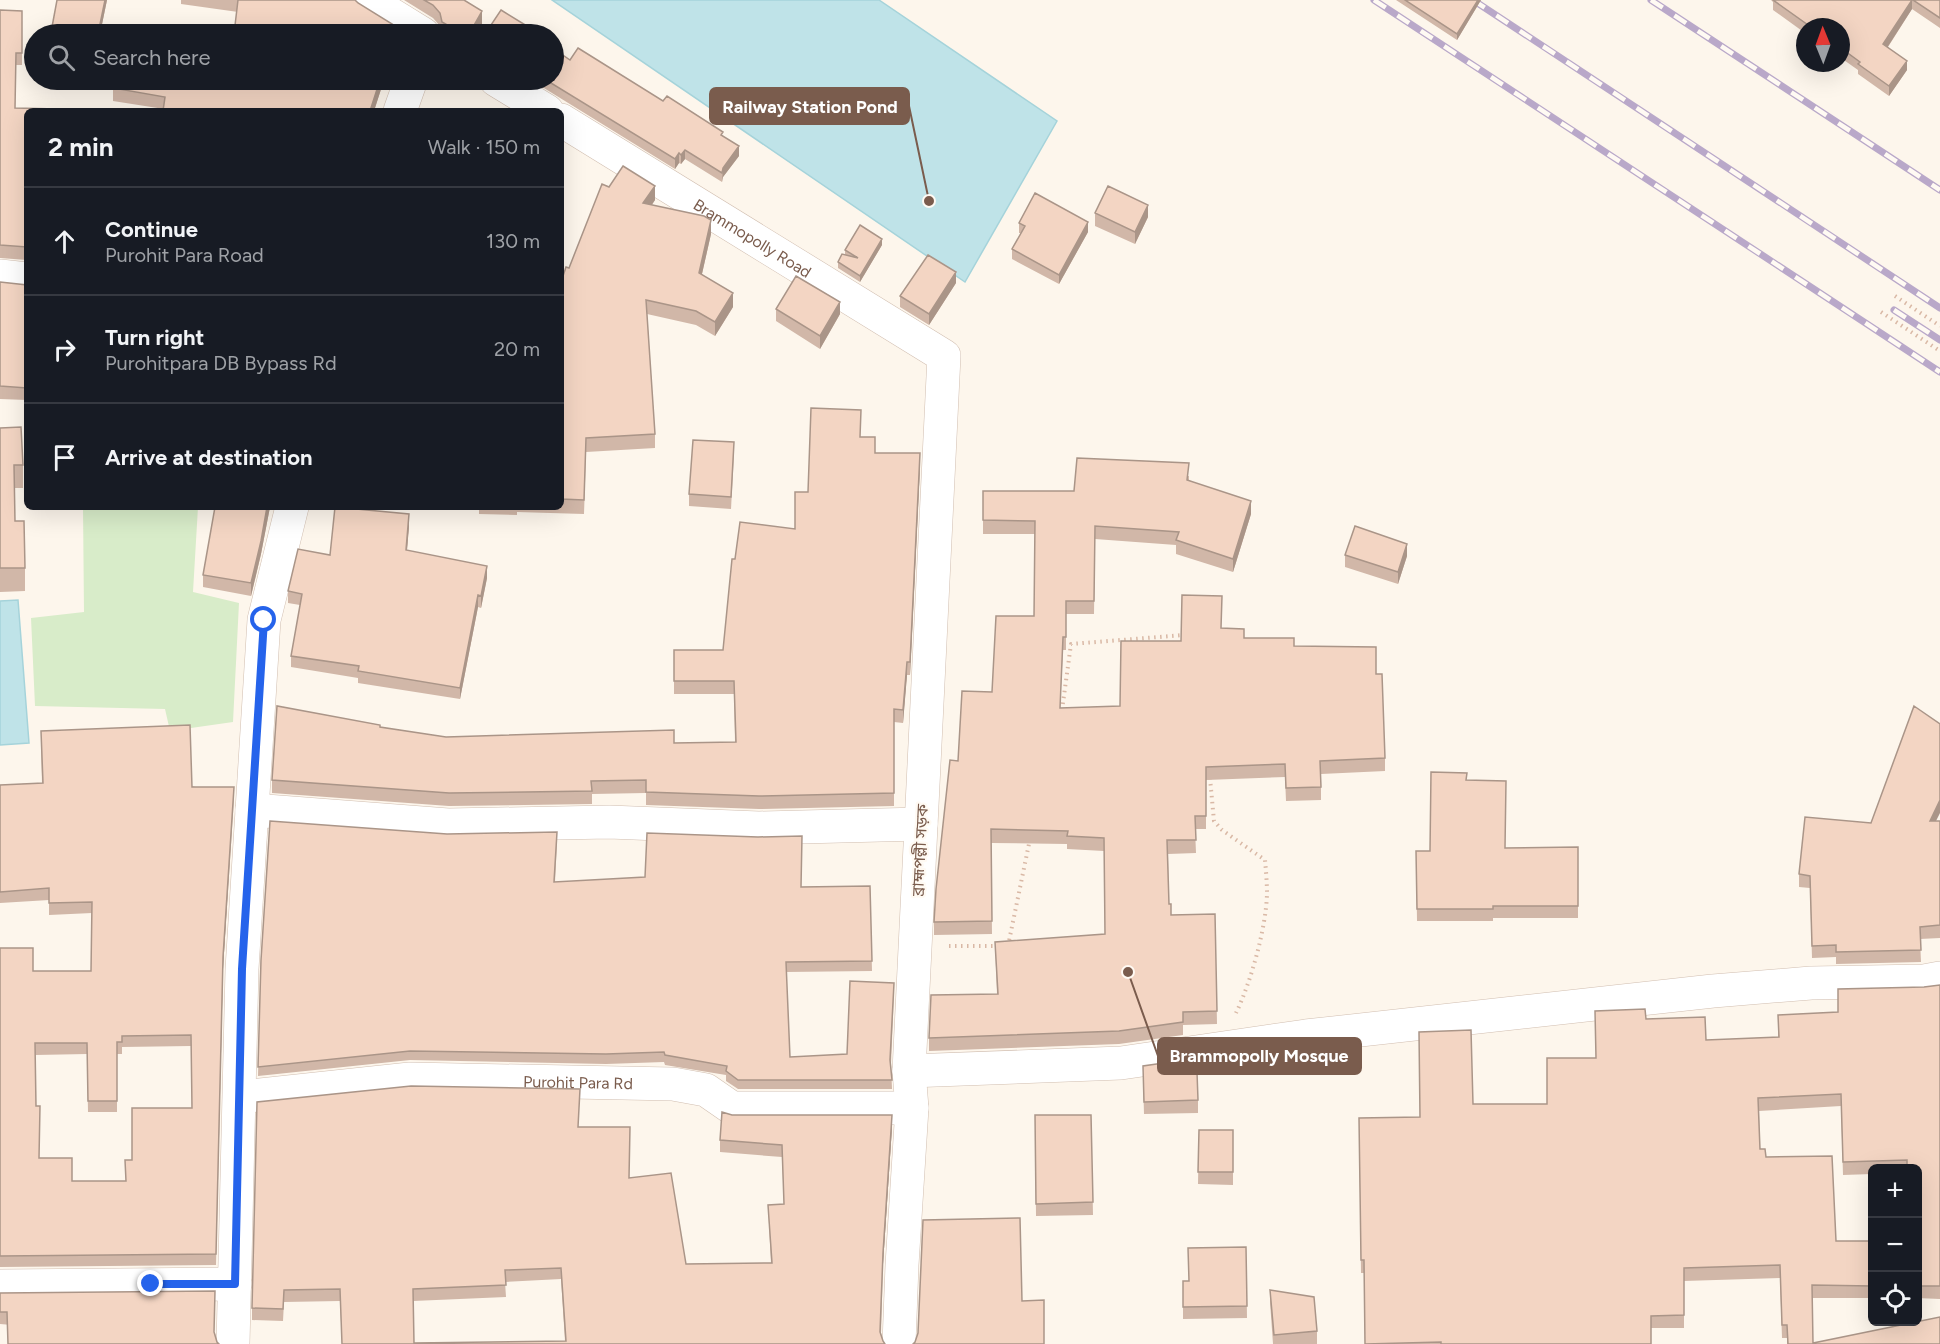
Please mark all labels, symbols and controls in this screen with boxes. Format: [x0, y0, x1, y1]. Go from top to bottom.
north arrow [1796, 18, 1850, 72]
search box [24, 24, 564, 90]
icon: search [45, 41, 78, 74]
text: Search here [93, 44, 211, 71]
callout: Railway Station Pond [710, 88, 909, 124]
text: Railway Station Pond [722, 96, 898, 118]
text: 2 min [48, 131, 114, 163]
text: Walk · 150 m [428, 135, 540, 159]
street label: Brammopolly Road [690, 195, 815, 282]
text: Continue [105, 216, 198, 243]
icon: ahead [48, 225, 81, 258]
text: 130 m [486, 229, 540, 253]
text: Purohit Para Road [105, 243, 264, 267]
text: Turn right [105, 324, 204, 351]
icon: right [48, 333, 81, 366]
text: 20 m [494, 337, 540, 361]
text: Purohitpara DB Bypass Rd [105, 351, 337, 375]
icon: arrive [48, 441, 81, 474]
text: Arrive at destination [105, 444, 313, 471]
route start [250, 606, 276, 632]
street label: ব্রাহ্মপল্লী সড়ক [908, 802, 932, 897]
callout: Brammopolly Mosque [1158, 1038, 1361, 1074]
text: Brammopolly Mosque [1169, 1045, 1349, 1067]
street label: Purohit Para Rd [523, 1072, 633, 1093]
map controls [1868, 1164, 1922, 1326]
button: + [1868, 1164, 1922, 1218]
button: − [1868, 1218, 1922, 1272]
route end [137, 1270, 163, 1296]
button: locate [1868, 1272, 1922, 1326]

